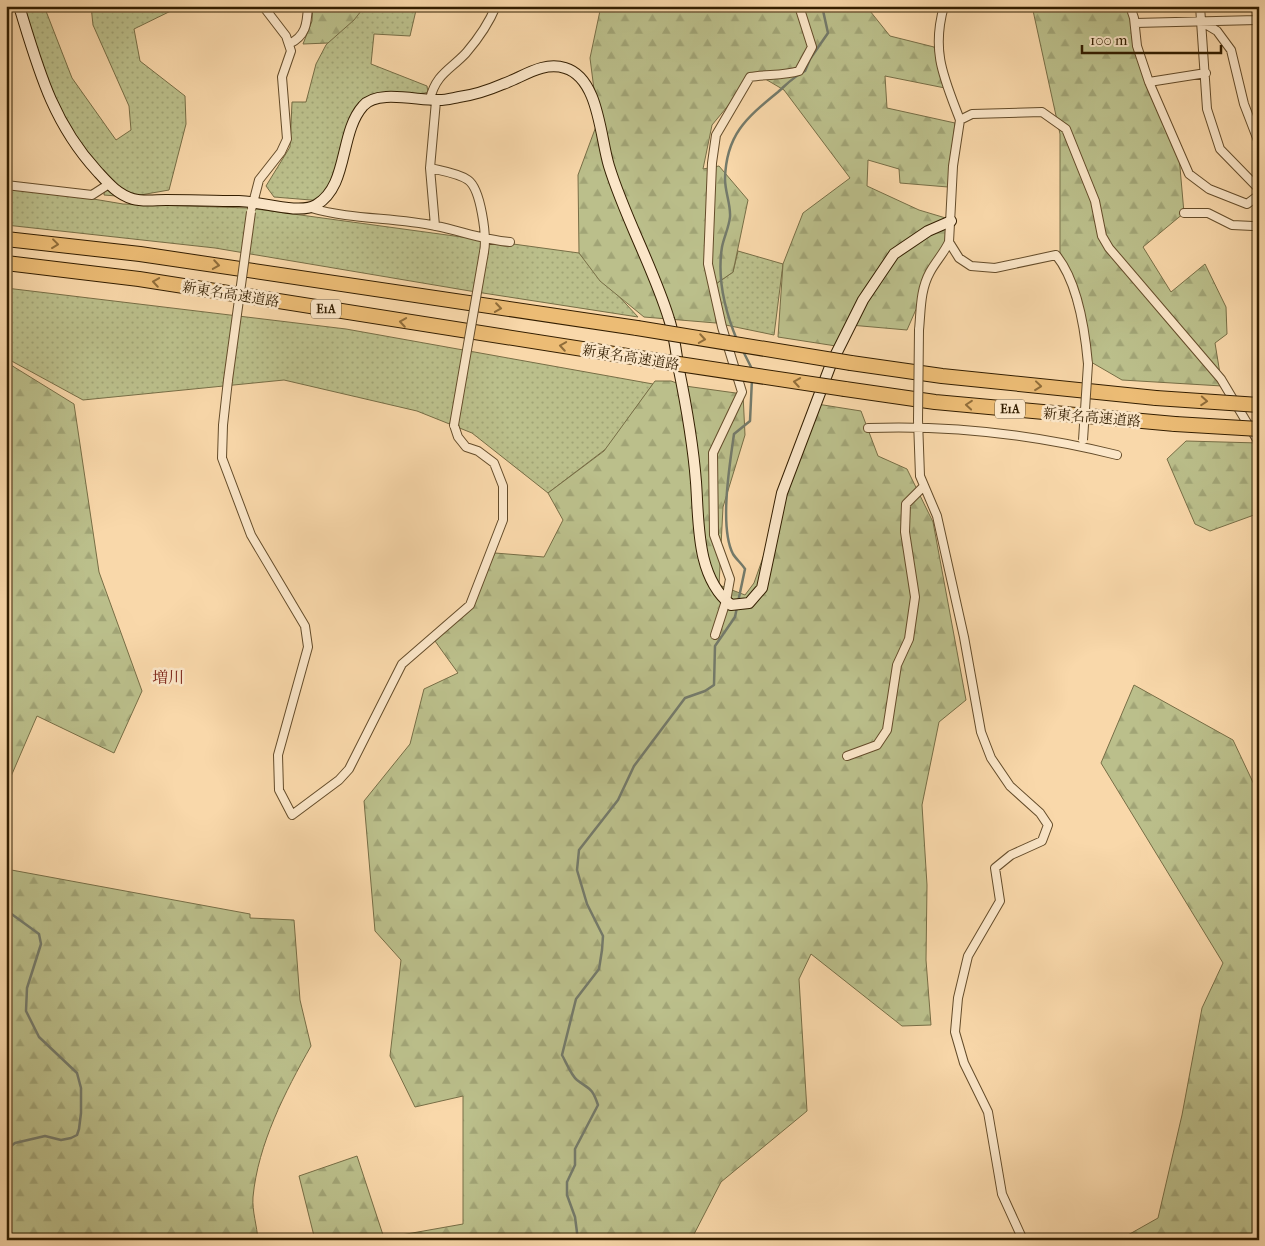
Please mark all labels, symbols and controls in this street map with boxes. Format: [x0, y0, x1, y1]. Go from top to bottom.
scale bar [1082, 22, 1221, 54]
text: 100 m [1090, 31, 1128, 49]
one-way arrow [51, 238, 59, 249]
one-way arrow [211, 260, 220, 270]
one-way arrow [152, 277, 160, 287]
street label: 新東名高速道路 [181, 278, 281, 311]
road number: E1A [311, 300, 341, 318]
one-way arrow [493, 302, 502, 312]
one-way arrow [398, 317, 407, 327]
one-way arrow [698, 333, 707, 343]
one-way arrow [559, 341, 567, 352]
street label: 新東名高速道路 [581, 341, 681, 374]
one-way arrow [793, 377, 801, 388]
one-way arrow [1035, 380, 1043, 391]
one-way arrow [1201, 395, 1209, 406]
road number: E1A [995, 399, 1025, 418]
one-way arrow [965, 400, 973, 411]
street label: 新東名高速道路 [1042, 405, 1142, 430]
district label: 増川 [152, 668, 184, 687]

